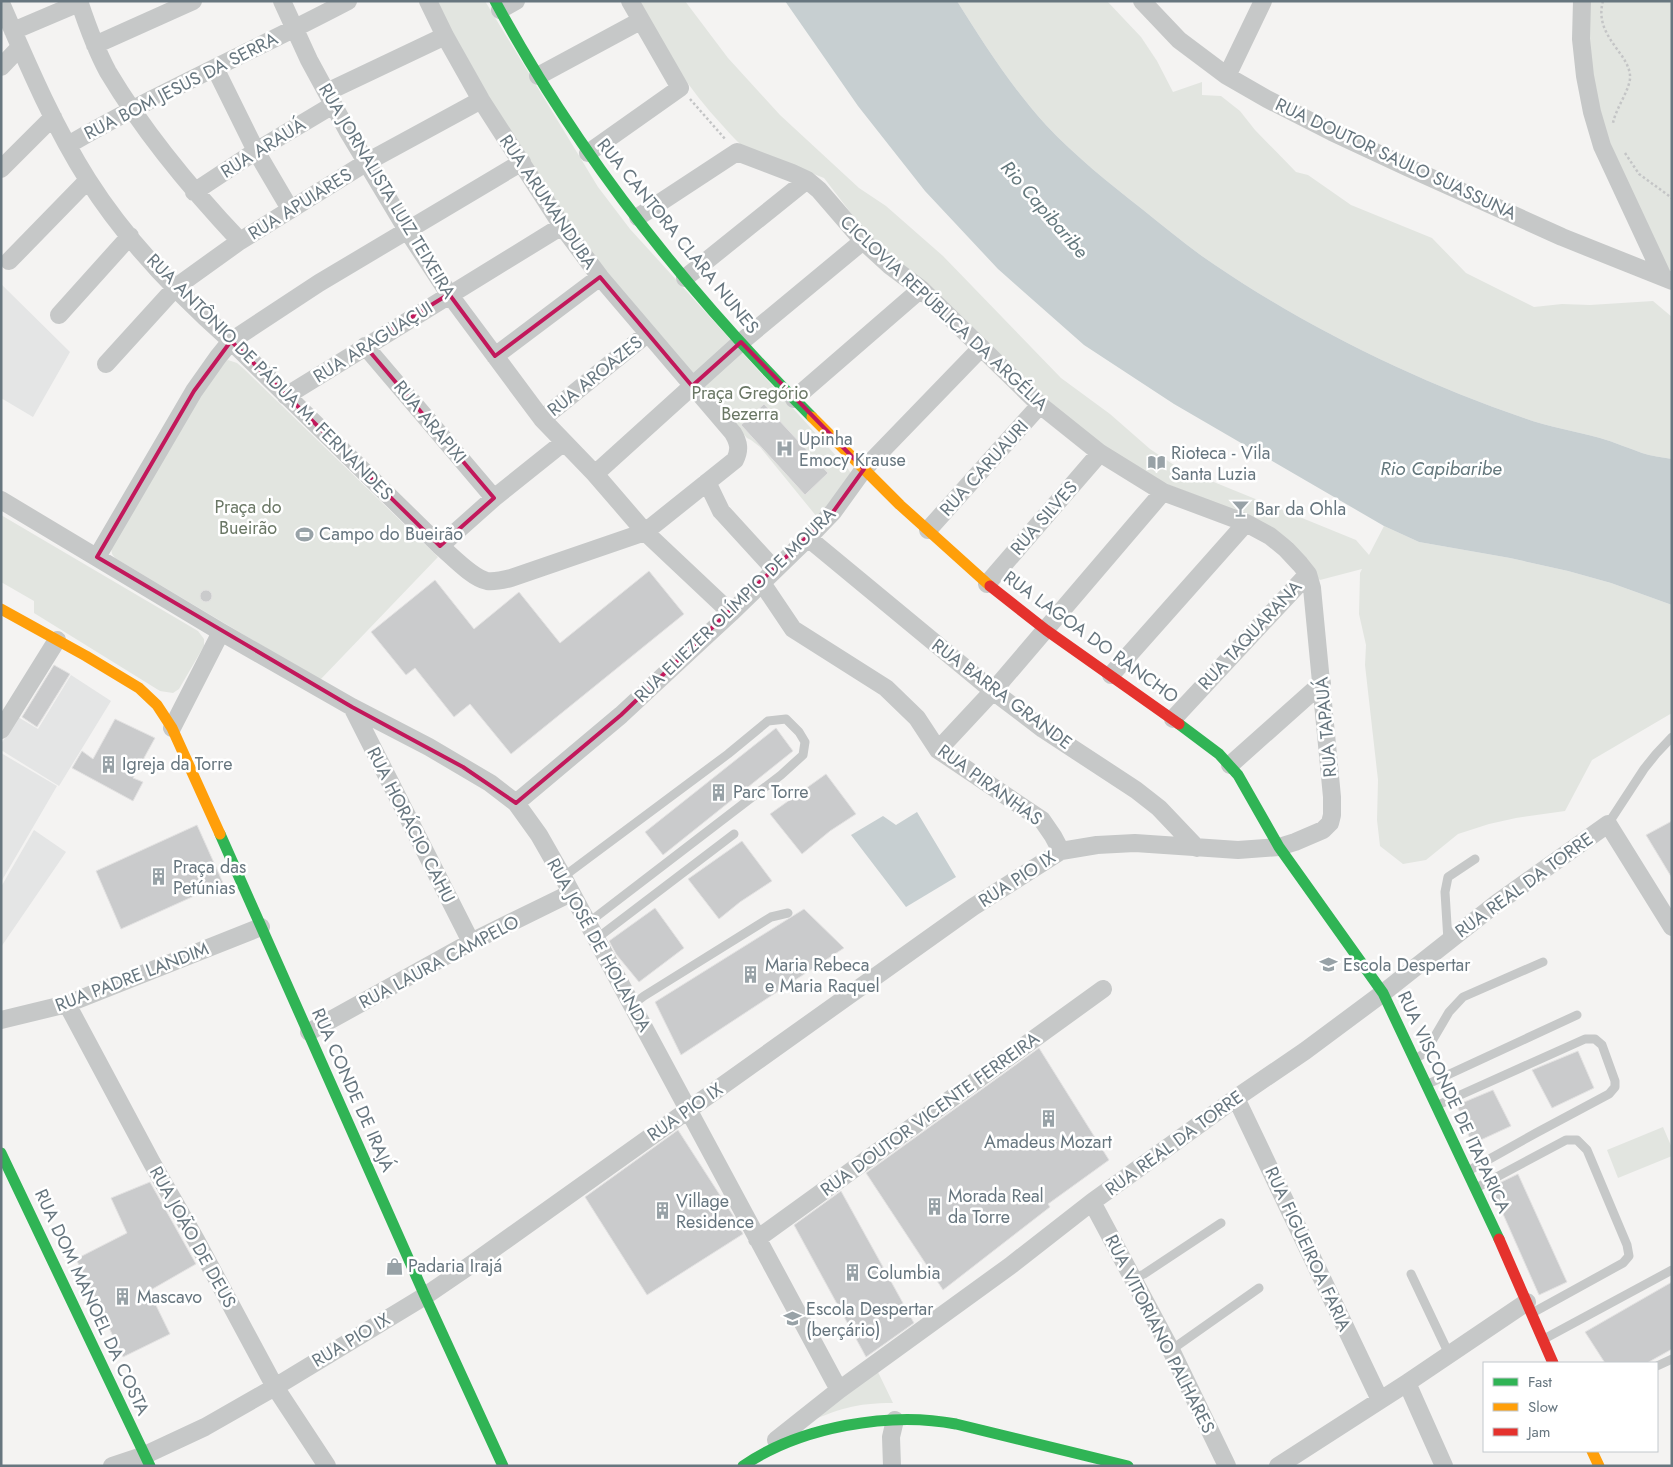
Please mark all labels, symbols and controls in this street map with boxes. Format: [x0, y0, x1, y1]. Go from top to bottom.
street label: RUA BOM JESUS DA SERRA [80, 26, 282, 146]
street label: RUA JORNALISTA LUIZ TEIXEIRA [312, 78, 462, 304]
street label: RUA DOUTOR SAULO SUASSUNA [1271, 92, 1521, 227]
street label: RUA ARAUÁ [216, 112, 311, 184]
street label: RUA ARUMANDUBA [493, 129, 603, 275]
street label: RUA CANTORA CLARA NUNES [591, 133, 765, 339]
water label: Rio Capibaribe [995, 155, 1095, 264]
street label: RUA APUIARES [243, 162, 357, 246]
street label: CICLOVIA REPÚBLICA DA ARGÉLIA [834, 209, 1054, 417]
street label: RUA ANTÔNIO DE PÁDUA M. FERNANDES [141, 248, 399, 506]
street label: RUA ARAGUAÇUI [308, 295, 438, 389]
street label: RUA AROAZES [542, 329, 648, 423]
street label: RUA ARAPIXI [388, 375, 472, 469]
park label: Praça Gregório Bezerra [692, 380, 809, 427]
street label: RUA CARUAURI [934, 414, 1034, 522]
place label: Upinha Emocy Krause [799, 426, 906, 473]
hospital icon: Upinha Emocy Krause [775, 439, 795, 459]
place label: Rioteca - Vila Santa Luzia [1171, 440, 1270, 487]
library icon: Rioteca - Vila Santa Luzia [1147, 453, 1167, 473]
water label: Rio Capibaribe [1380, 455, 1502, 482]
street label: RUA SILVES [1004, 475, 1084, 561]
park label: Praça do Bueirão [214, 494, 282, 541]
place label: Bar da Ohla [1255, 496, 1346, 522]
bar icon: Bar da Ohla [1231, 499, 1251, 519]
street label: RUA ELIEZER OLÍMPIO DE MOURA [629, 501, 842, 708]
place label: Campo do Bueirão [319, 521, 463, 547]
sports icon: Campo do Bueirão [295, 524, 315, 544]
street label: RUA LAGOA DO RANCHO [998, 565, 1184, 709]
street label: RUA TAQUARANA [1192, 574, 1308, 696]
street label: RUA BARRA GRANDE [926, 633, 1078, 755]
street label: RUA TAPAUÁ [1309, 676, 1343, 778]
street label: RUA PIRANHAS [932, 738, 1048, 832]
street label: RUA HORÁCIO CAHU [360, 743, 462, 907]
place label: Igreja da Torre [122, 751, 232, 777]
building icon: Igreja da Torre [98, 754, 118, 774]
place label: Parc Torre [733, 779, 809, 805]
building icon: Parc Torre [709, 782, 729, 802]
street label: RUA REAL DA TORRE [1450, 826, 1598, 944]
street label: RUA PIO IX [973, 844, 1061, 914]
street label: RUA JOSÉ DE HOLANDA [540, 853, 658, 1037]
place label: Praça das Petúnias [173, 854, 246, 901]
building icon: Praça das Petúnias [149, 867, 169, 887]
street label: RUA LAURA CAMPELO [354, 909, 524, 1015]
street label: RUA PADRE LANDIM [52, 936, 212, 1018]
place label: Maria Rebeca e Maria Raquel [765, 952, 880, 999]
place label: Escola Despertar [1343, 952, 1471, 978]
school or university icon: Escola Despertar [1319, 955, 1339, 975]
building icon: Maria Rebeca e Maria Raquel [741, 965, 761, 985]
street label: RUA VISCONDE DE ITAPARICA [1391, 987, 1517, 1217]
street label: RUA CONDE DE IRAJÁ [305, 1004, 401, 1176]
street label: RUA DOUTOR VICENTE FERREIRA [815, 1026, 1045, 1202]
street label: RUA PIO IX [642, 1076, 728, 1148]
street label: RUA REAL DA TORRE [1100, 1084, 1248, 1202]
building icon: Amadeus Mozart [1038, 1109, 1058, 1129]
place label: Amadeus Mozart [984, 1129, 1113, 1155]
street label: RUA JOÃO DE DEUS [143, 1161, 243, 1313]
street label: RUA FIGUEIROA FARIA [1258, 1163, 1358, 1336]
place label: Morada Real da Torre [948, 1183, 1044, 1230]
street label: RUA DOM MANOEL DA COSTA [28, 1185, 156, 1419]
place label: Village Residence [676, 1188, 754, 1235]
building icon: Morada Real da Torre [924, 1196, 944, 1216]
building icon: Village Residence [652, 1201, 672, 1221]
street label: RUA VITORIANO PALHARES [1099, 1230, 1222, 1438]
place label: Padaria Irajá [408, 1253, 502, 1279]
shop icon: Padaria Irajá [384, 1256, 404, 1276]
place label: Columbia [867, 1260, 940, 1286]
building icon: Columbia [843, 1263, 863, 1283]
place label: Mascavo [137, 1284, 202, 1310]
building icon: Mascavo [113, 1287, 133, 1307]
place label: Escola Despertar (berçário) [806, 1296, 934, 1343]
street label: RUA PIO IX [307, 1306, 395, 1374]
school or university icon: Escola Despertar (berçário) [782, 1309, 802, 1329]
legend [1483, 1362, 1658, 1452]
text: Fast [1528, 1371, 1552, 1393]
text: Slow [1528, 1396, 1559, 1418]
text: Jam [1526, 1421, 1551, 1443]

